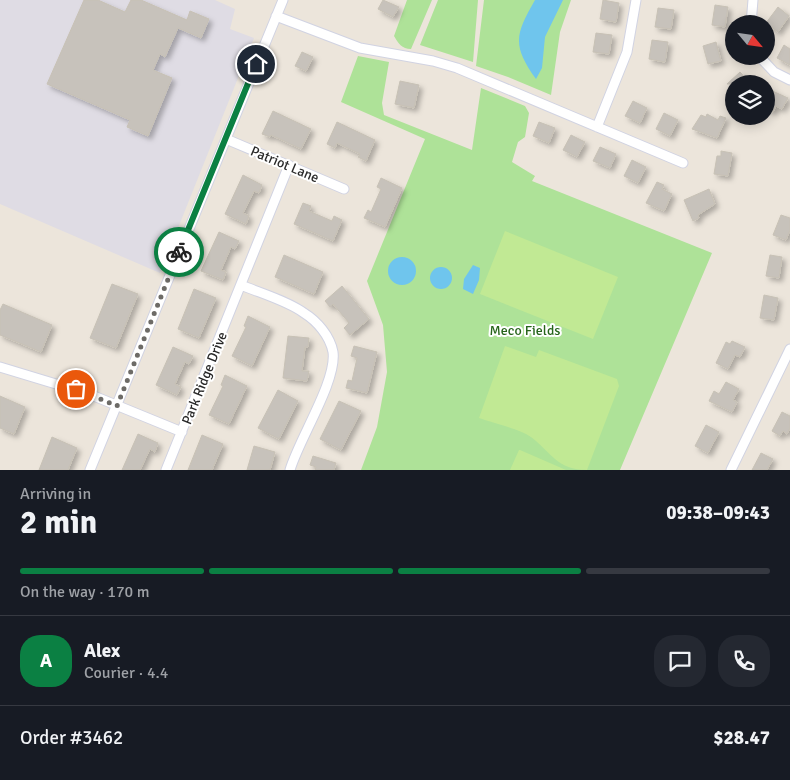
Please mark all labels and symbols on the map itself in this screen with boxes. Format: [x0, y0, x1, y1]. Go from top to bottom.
north arrow [725, 15, 775, 65]
pin [235, 43, 277, 85]
street label: Patriot Lane [248, 142, 322, 186]
courier [154, 227, 204, 277]
park label: Meco Fields [490, 322, 560, 339]
street label: Park Ridge Drive [178, 329, 231, 427]
pin [55, 368, 97, 410]

